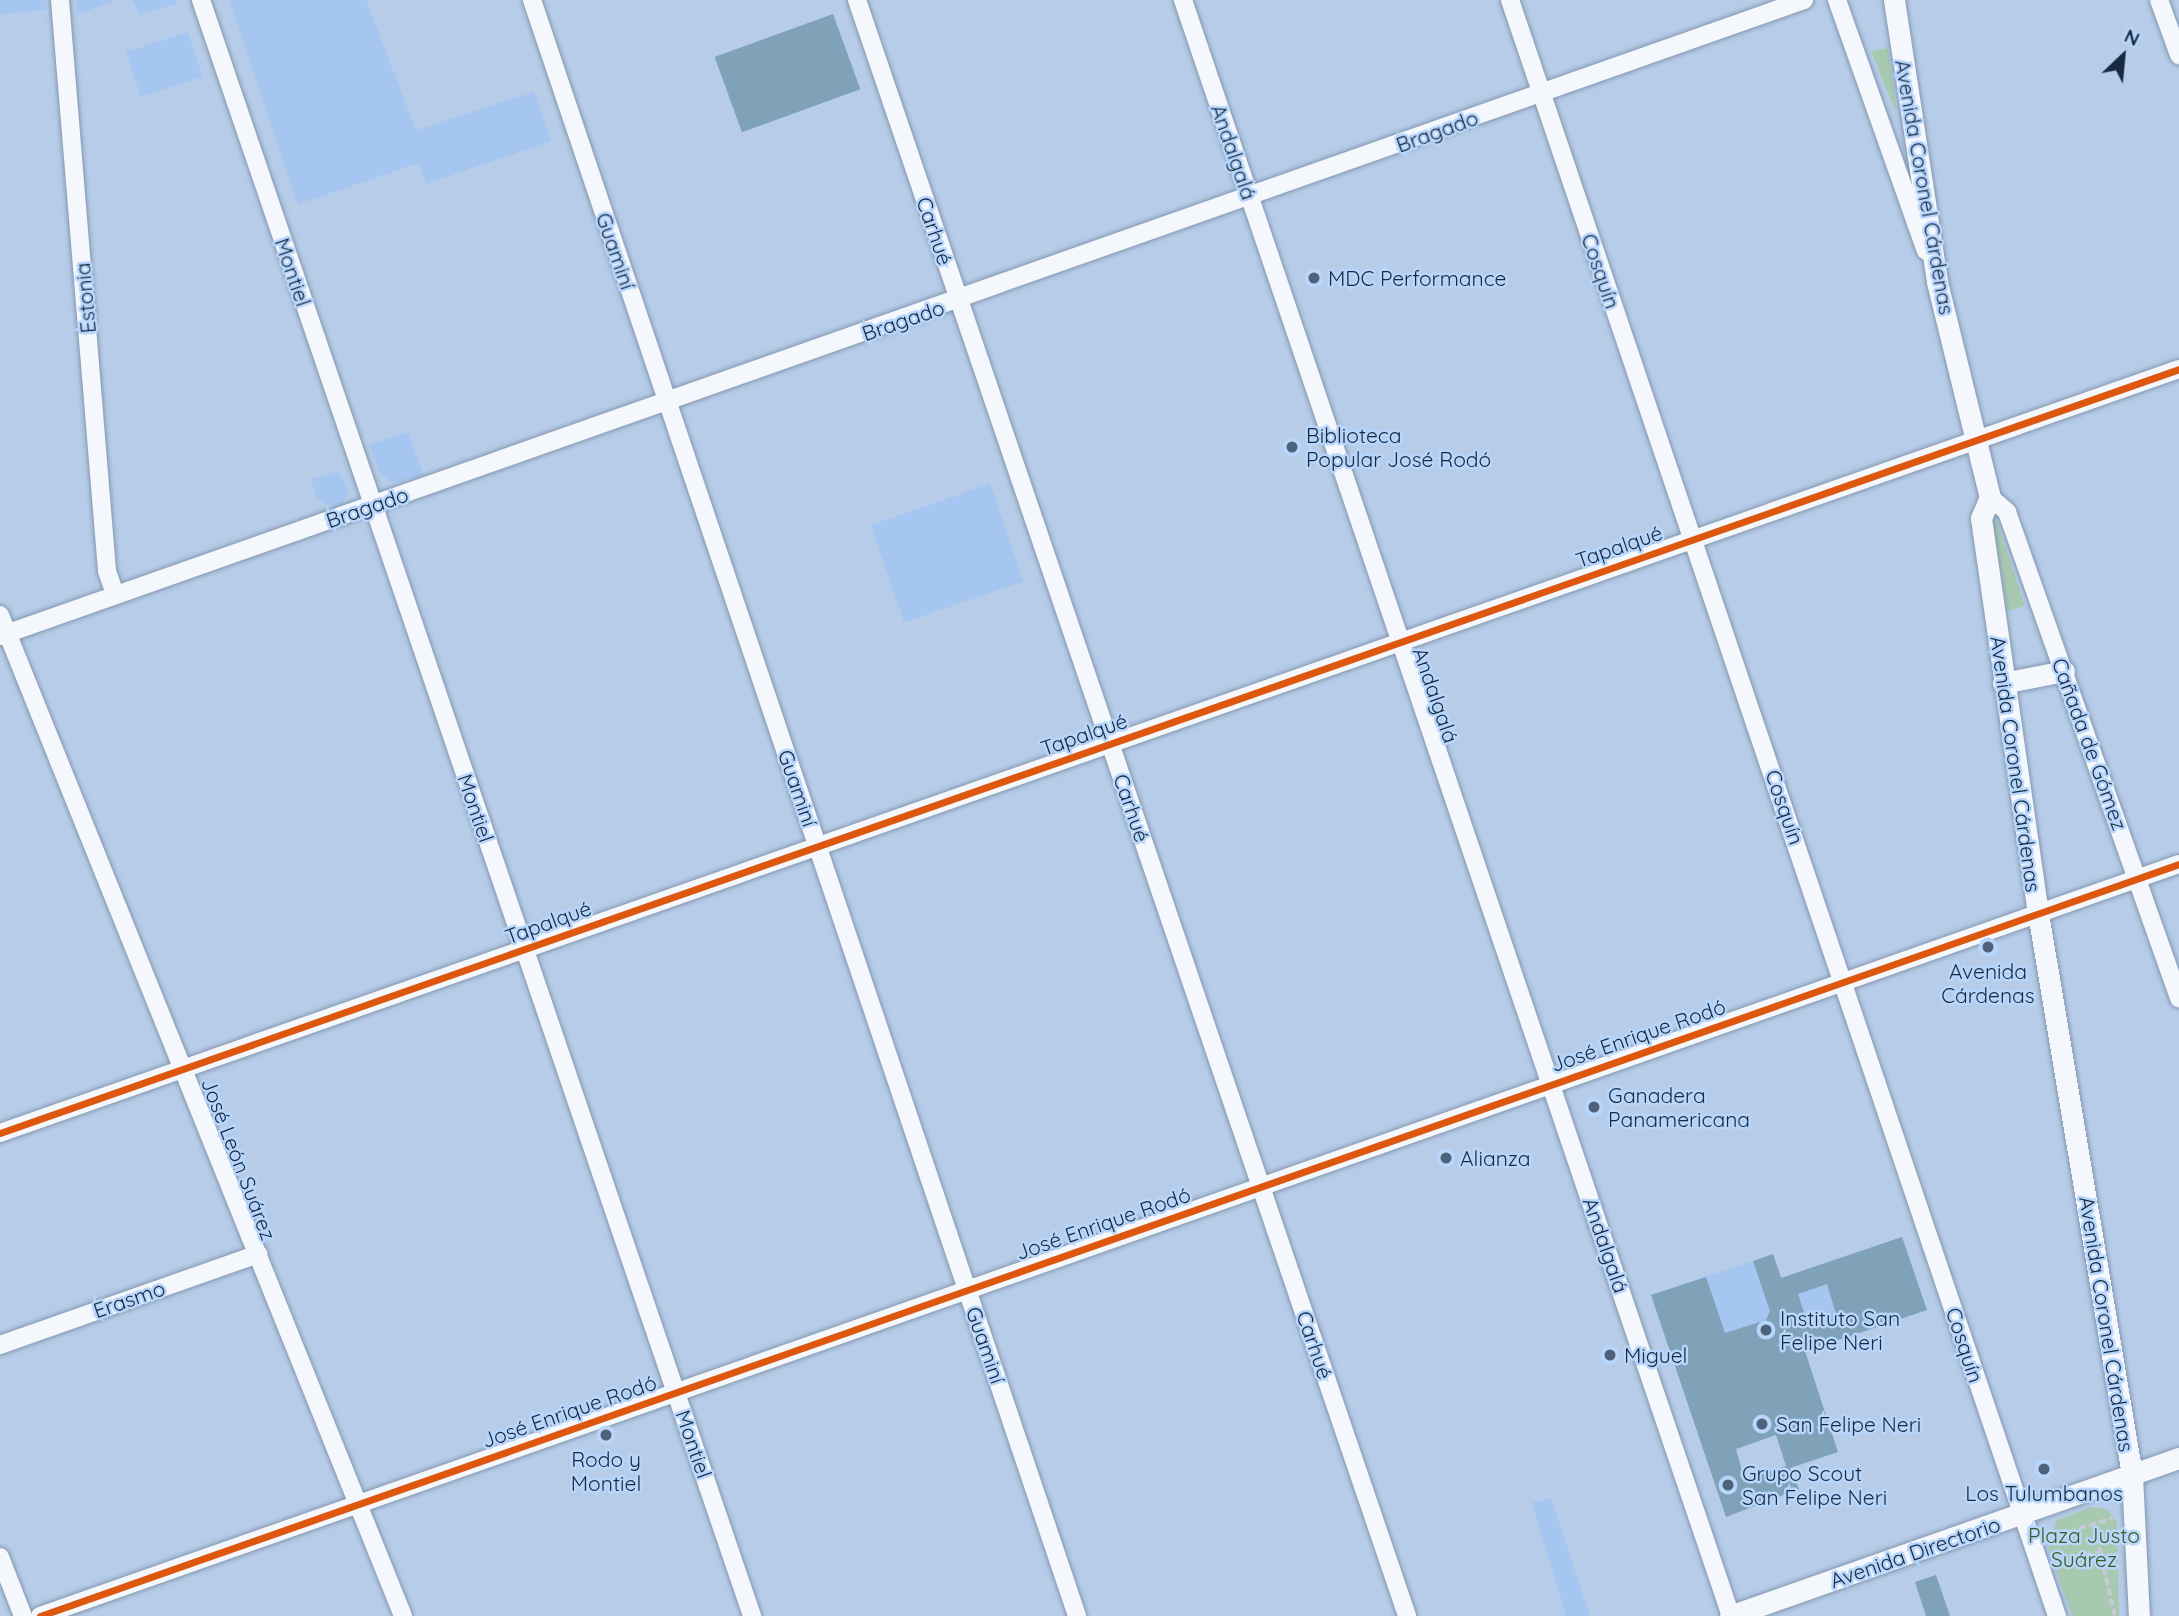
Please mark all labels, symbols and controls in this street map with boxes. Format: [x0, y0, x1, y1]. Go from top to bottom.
north arrow [2088, 21, 2158, 91]
text: N [2121, 23, 2144, 51]
street label: Avenida Coronel Cárdenas [1890, 58, 1960, 316]
street label: Andalgalá [1206, 101, 1262, 203]
street label: Bragado [1393, 105, 1481, 157]
street label: Carhué [912, 194, 958, 268]
street label: Guaminí [591, 209, 641, 293]
street label: Cosquín [1576, 230, 1626, 312]
street label: Montiel [270, 235, 316, 309]
street label: Estonia [69, 262, 101, 334]
place label: MDC Performance [1328, 265, 1506, 291]
marker: MDC Performance [1306, 270, 1322, 286]
street label: Bragado [859, 294, 947, 346]
place label: Biblioteca Popular José Rodó [1306, 422, 1491, 472]
marker: Biblioteca Popular José Rodó [1284, 439, 1300, 455]
street label: Bragado [323, 481, 411, 533]
street label: Tapalqué [1572, 519, 1666, 573]
street label: Avenida Coronel Cárdenas [1986, 634, 2046, 894]
street label: Andalgalá [1408, 644, 1464, 746]
street label: Cañada de Gómez [2047, 655, 2133, 833]
street label: Tapalqué [1037, 707, 1131, 761]
street label: Guaminí [773, 746, 823, 830]
street label: Cosquín [1760, 766, 1810, 848]
street label: Montiel [453, 771, 499, 845]
street label: Carhué [1109, 771, 1155, 845]
street label: Tapalqué [501, 895, 595, 949]
marker: Avenida Cárdenas [1980, 939, 1996, 955]
place label: Avenida Cárdenas [1941, 958, 2035, 1008]
street label: José Enrique Rodó [1547, 993, 1729, 1077]
street label: José León Suárez [196, 1074, 282, 1244]
place label: Ganadera Panamericana [1608, 1082, 1750, 1132]
marker: Ganadera Panamericana [1586, 1099, 1602, 1115]
place label: Alianza [1460, 1145, 1531, 1171]
marker: Alianza [1438, 1150, 1454, 1166]
street label: José Enrique Rodó [1012, 1181, 1194, 1265]
street label: Andalgalá [1578, 1194, 1634, 1296]
street label: Avenida Coronel Cárdenas [2074, 1194, 2140, 1454]
street label: Erasmo [90, 1275, 168, 1323]
street label: Guaminí [961, 1303, 1011, 1387]
street label: Cosquín [1941, 1304, 1989, 1386]
place label: Instituto San Felipe Neri [1780, 1305, 1900, 1355]
street label: Carhué [1292, 1308, 1338, 1382]
marker: Instituto San Felipe Neri [1758, 1322, 1774, 1338]
place label: Miguel [1624, 1342, 1687, 1368]
marker: Miguel [1602, 1347, 1618, 1363]
street label: José Enrique Rodó [478, 1369, 660, 1453]
street label: Montiel [671, 1407, 717, 1481]
place label: San Felipe Neri [1776, 1411, 1921, 1437]
marker: San Felipe Neri [1754, 1416, 1770, 1432]
marker: Rodo y Montiel [598, 1427, 614, 1443]
place label: Rodo y Montiel [571, 1446, 641, 1496]
place label: Grupo Scout San Felipe Neri [1742, 1460, 1887, 1510]
marker: Los Tulumbanos [2036, 1461, 2052, 1477]
marker: Grupo Scout San Felipe Neri [1720, 1477, 1736, 1493]
place label: Los Tulumbanos [1965, 1480, 2123, 1506]
street label: Avenida Directorio [1826, 1511, 2004, 1593]
park label: Plaza Justo Suárez [2028, 1522, 2140, 1572]

